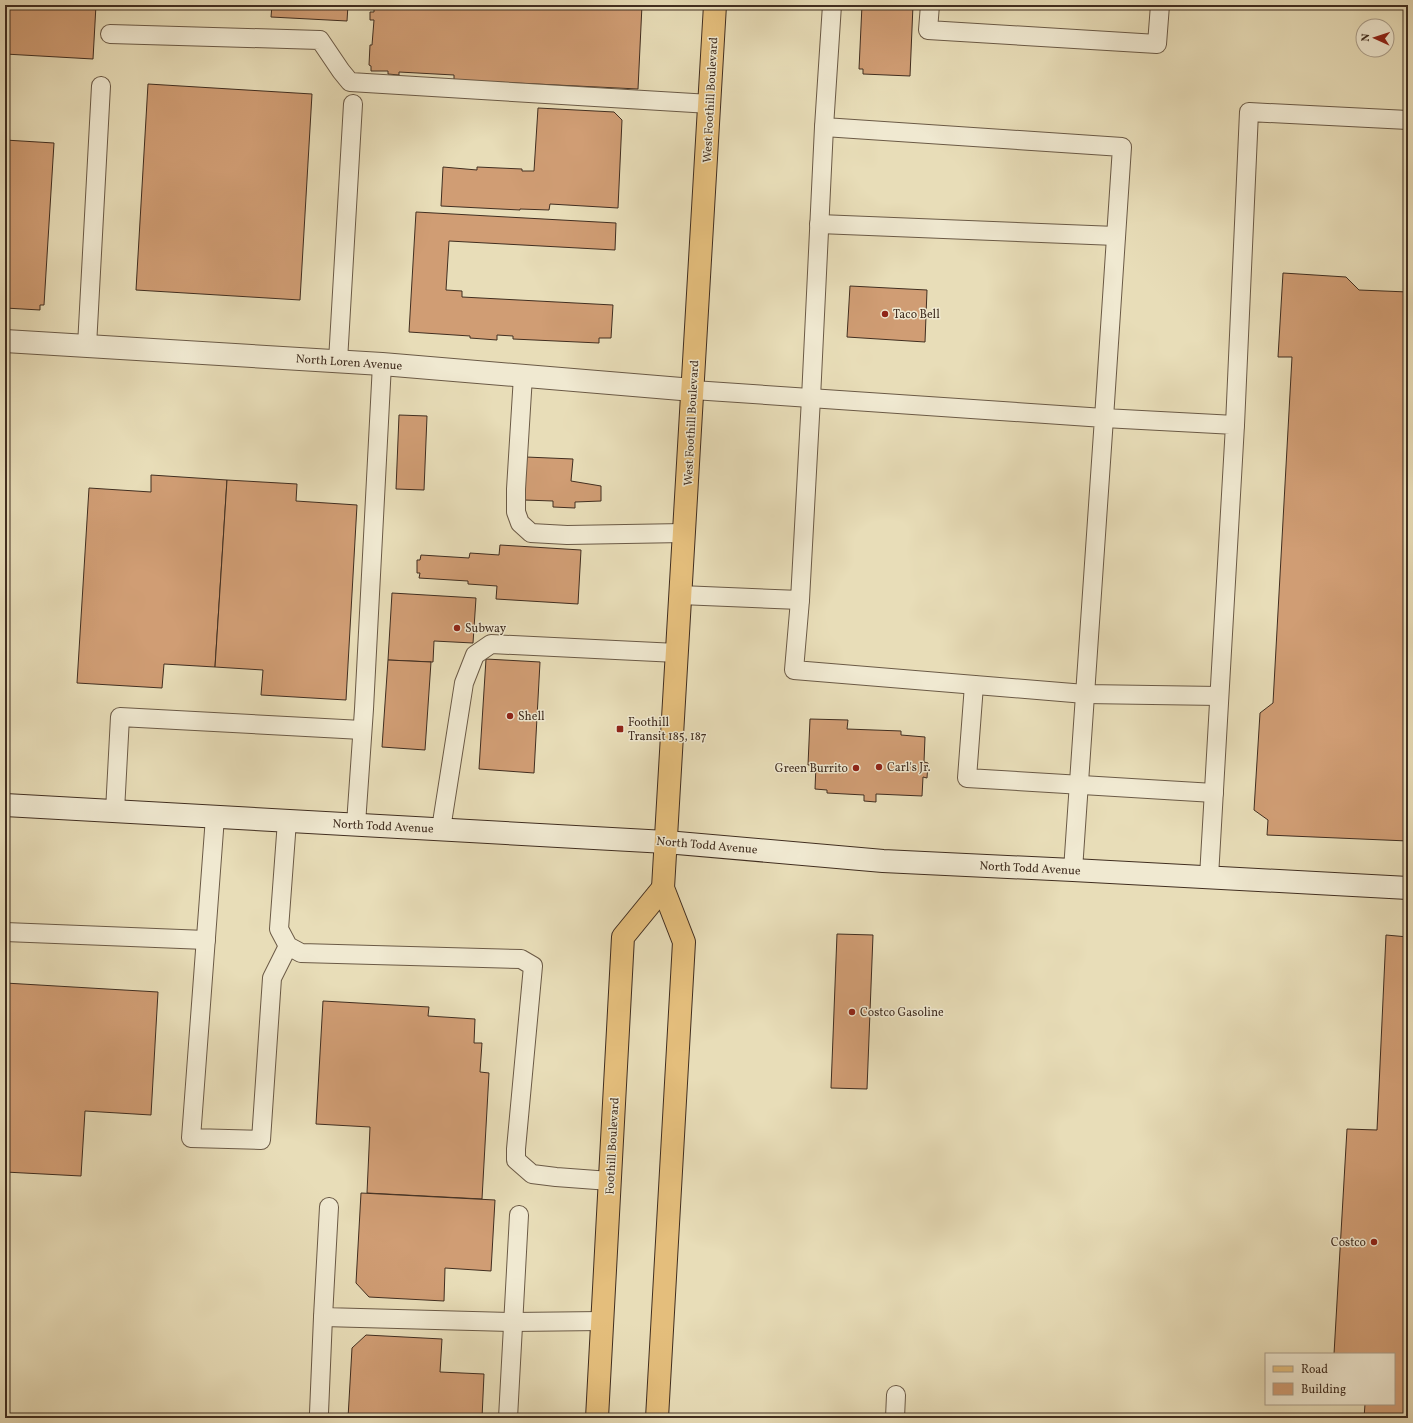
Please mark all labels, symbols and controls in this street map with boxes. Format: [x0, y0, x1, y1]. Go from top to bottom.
north arrow [1355, 18, 1395, 58]
text: N [1359, 33, 1374, 42]
street label: West Foothill Boulevard [700, 37, 722, 163]
place label: Taco Bell [893, 307, 940, 323]
marker: Taco Bell [880, 309, 890, 319]
street label: North Loren Avenue [295, 351, 403, 375]
street label: West Foothill Boulevard [681, 360, 703, 486]
place label: Subway [465, 621, 507, 637]
marker: Subway [452, 623, 462, 633]
place label: Shell [518, 709, 545, 725]
marker: Shell [505, 711, 515, 721]
place label: Foothill Transit 185, 187 [628, 715, 707, 745]
marker: Foothill Transit 185, 187 [615, 724, 625, 734]
place label: Carl's Jr. [887, 760, 931, 776]
place label: Green Burrito [775, 761, 848, 777]
marker: Carl's Jr. [874, 762, 884, 772]
marker: Green Burrito [851, 763, 861, 773]
street label: North Todd Avenue [332, 816, 434, 838]
street label: North Todd Avenue [656, 834, 758, 858]
street label: North Todd Avenue [979, 858, 1081, 880]
place label: Costco Gasoline [860, 1005, 944, 1021]
marker: Costco Gasoline [847, 1007, 857, 1017]
street label: Foothill Boulevard [602, 1097, 624, 1195]
place label: Costco [1331, 1235, 1366, 1251]
marker: Costco [1369, 1237, 1379, 1247]
legend [1265, 1353, 1395, 1405]
text: Road [1301, 1362, 1328, 1378]
text: Building [1301, 1382, 1346, 1398]

